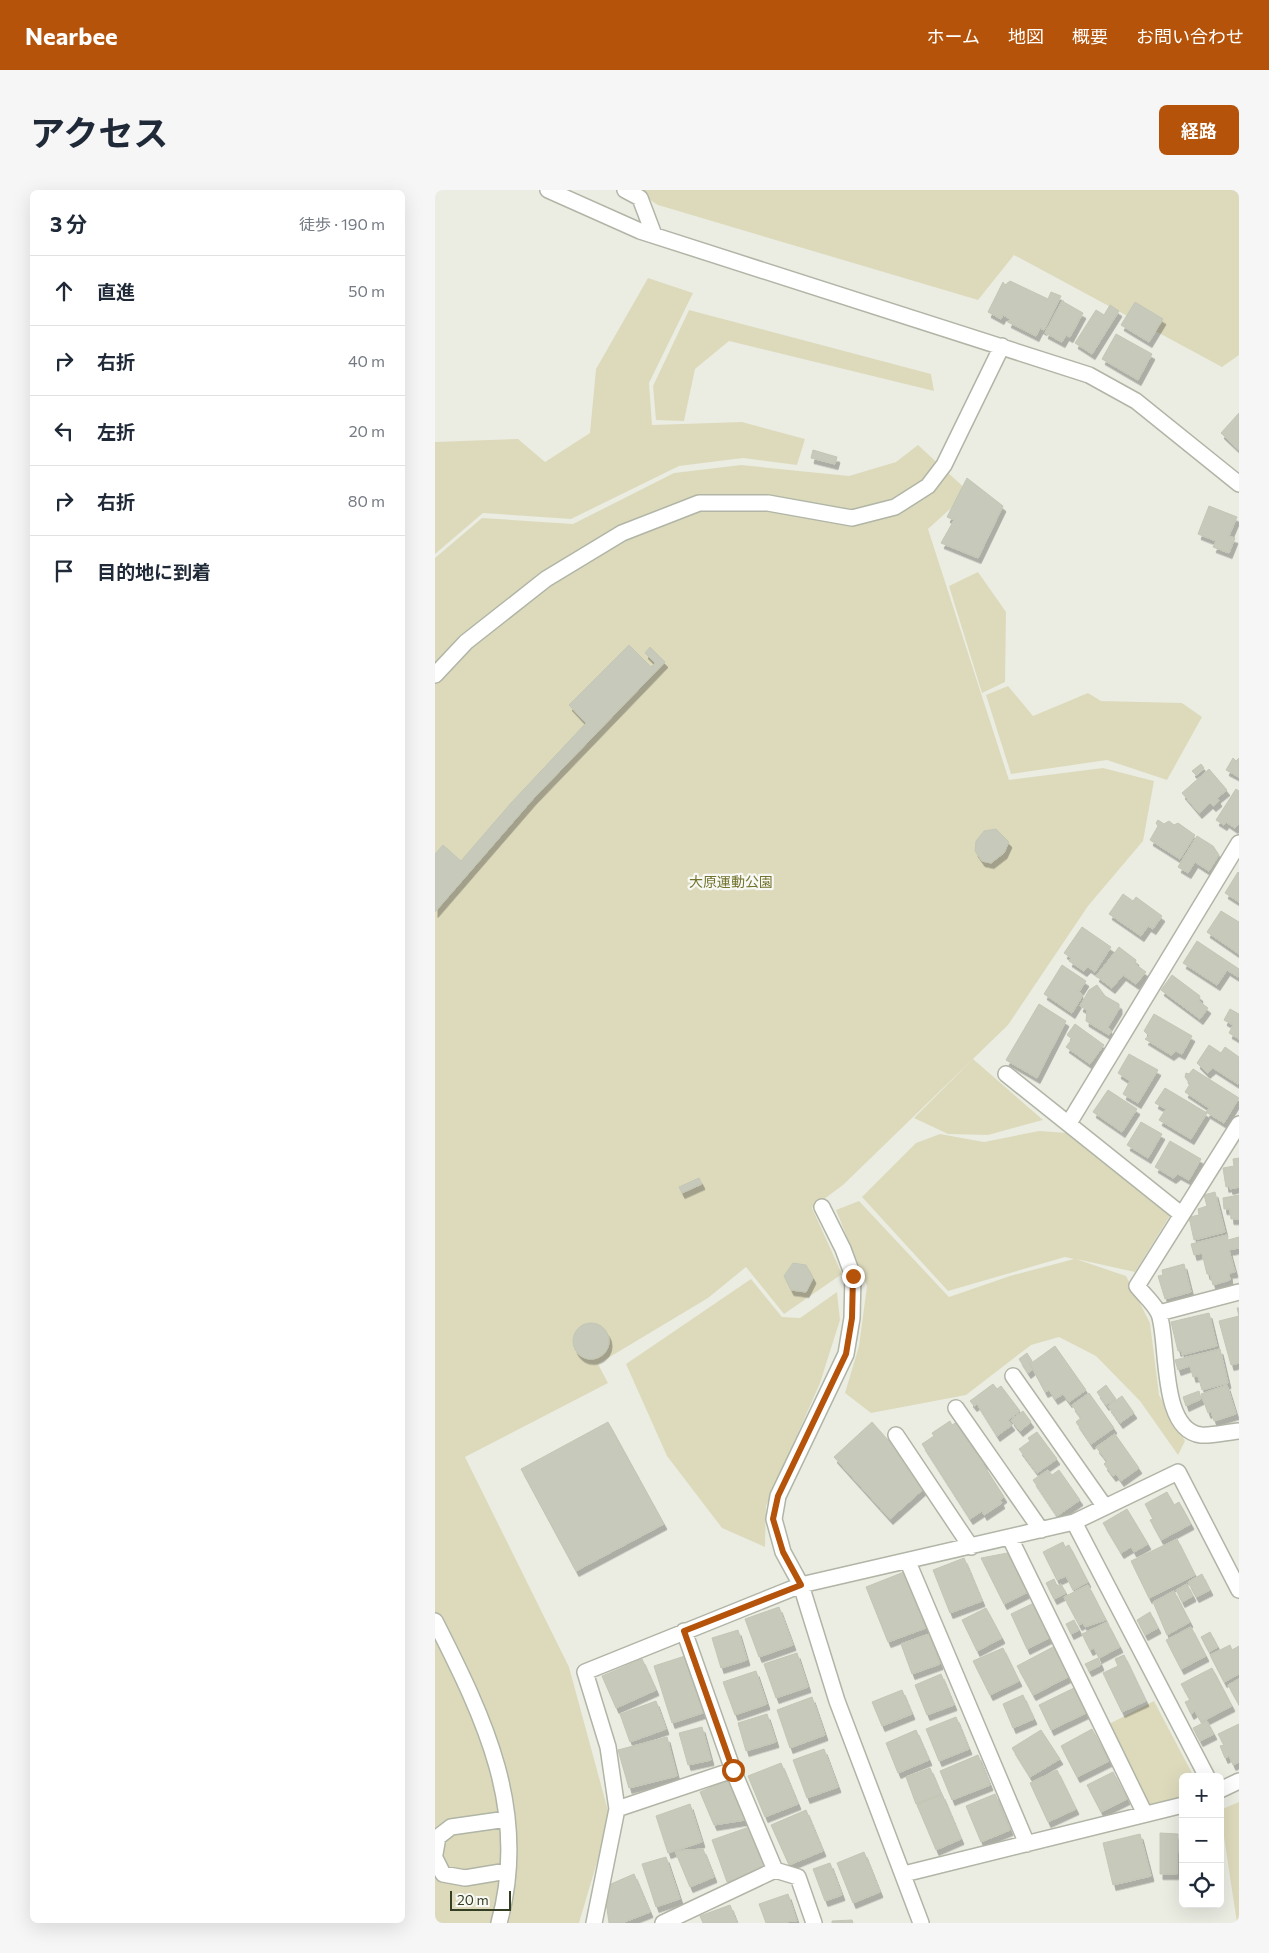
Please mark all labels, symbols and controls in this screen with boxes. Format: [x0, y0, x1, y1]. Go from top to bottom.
text: Nearbee [25, 21, 118, 50]
text: ホーム [927, 25, 980, 47]
text: 地図 [1008, 25, 1044, 47]
text: 概要 [1072, 25, 1108, 47]
text: お問い合わせ [1136, 25, 1244, 47]
button: 経路 [1159, 105, 1239, 155]
text: アクセス [30, 110, 168, 153]
text: 3 分 [50, 211, 87, 236]
text: 徒歩 · 190 m [299, 214, 385, 233]
icon: ahead [50, 277, 78, 305]
text: 直進 [97, 280, 135, 303]
text: 50 m [348, 281, 385, 300]
icon: right [50, 347, 78, 375]
text: 右折 [97, 350, 135, 373]
text: 40 m [348, 351, 385, 370]
icon: left [50, 417, 78, 445]
text: 左折 [97, 420, 135, 443]
text: 20 m [349, 421, 385, 440]
icon: right [50, 487, 78, 515]
text: 右折 [97, 490, 135, 513]
text: 80 m [348, 491, 385, 510]
icon: arrive [50, 557, 78, 585]
text: 目的地に到着 [97, 560, 211, 583]
park label: 大原運動公園 [689, 873, 773, 890]
route end [842, 1265, 865, 1288]
route start [722, 1759, 745, 1782]
map controls [1179, 1773, 1224, 1908]
button: + [1179, 1773, 1224, 1818]
button: − [1179, 1818, 1224, 1863]
button: locate [1179, 1863, 1224, 1908]
scale bar [450, 1888, 511, 1911]
text: 20 m [457, 1891, 489, 1908]

